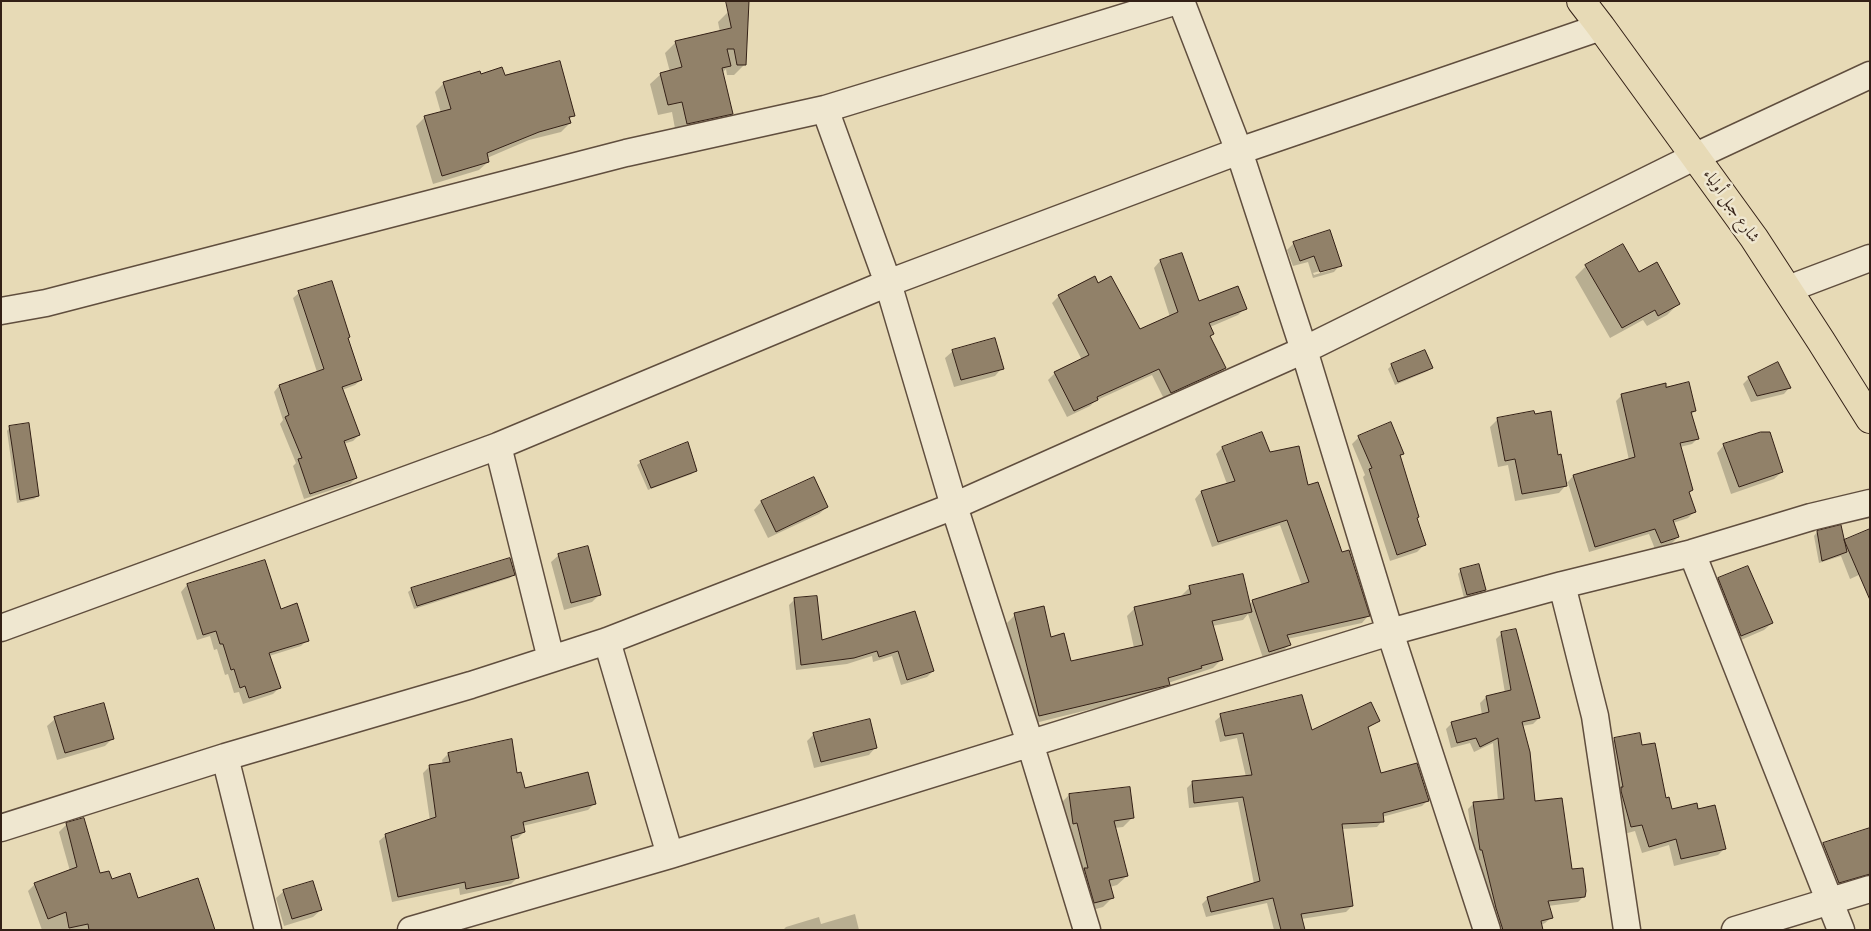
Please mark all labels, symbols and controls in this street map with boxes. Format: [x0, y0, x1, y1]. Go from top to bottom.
street label: شارع جبل أولياء [1699, 165, 1763, 247]

